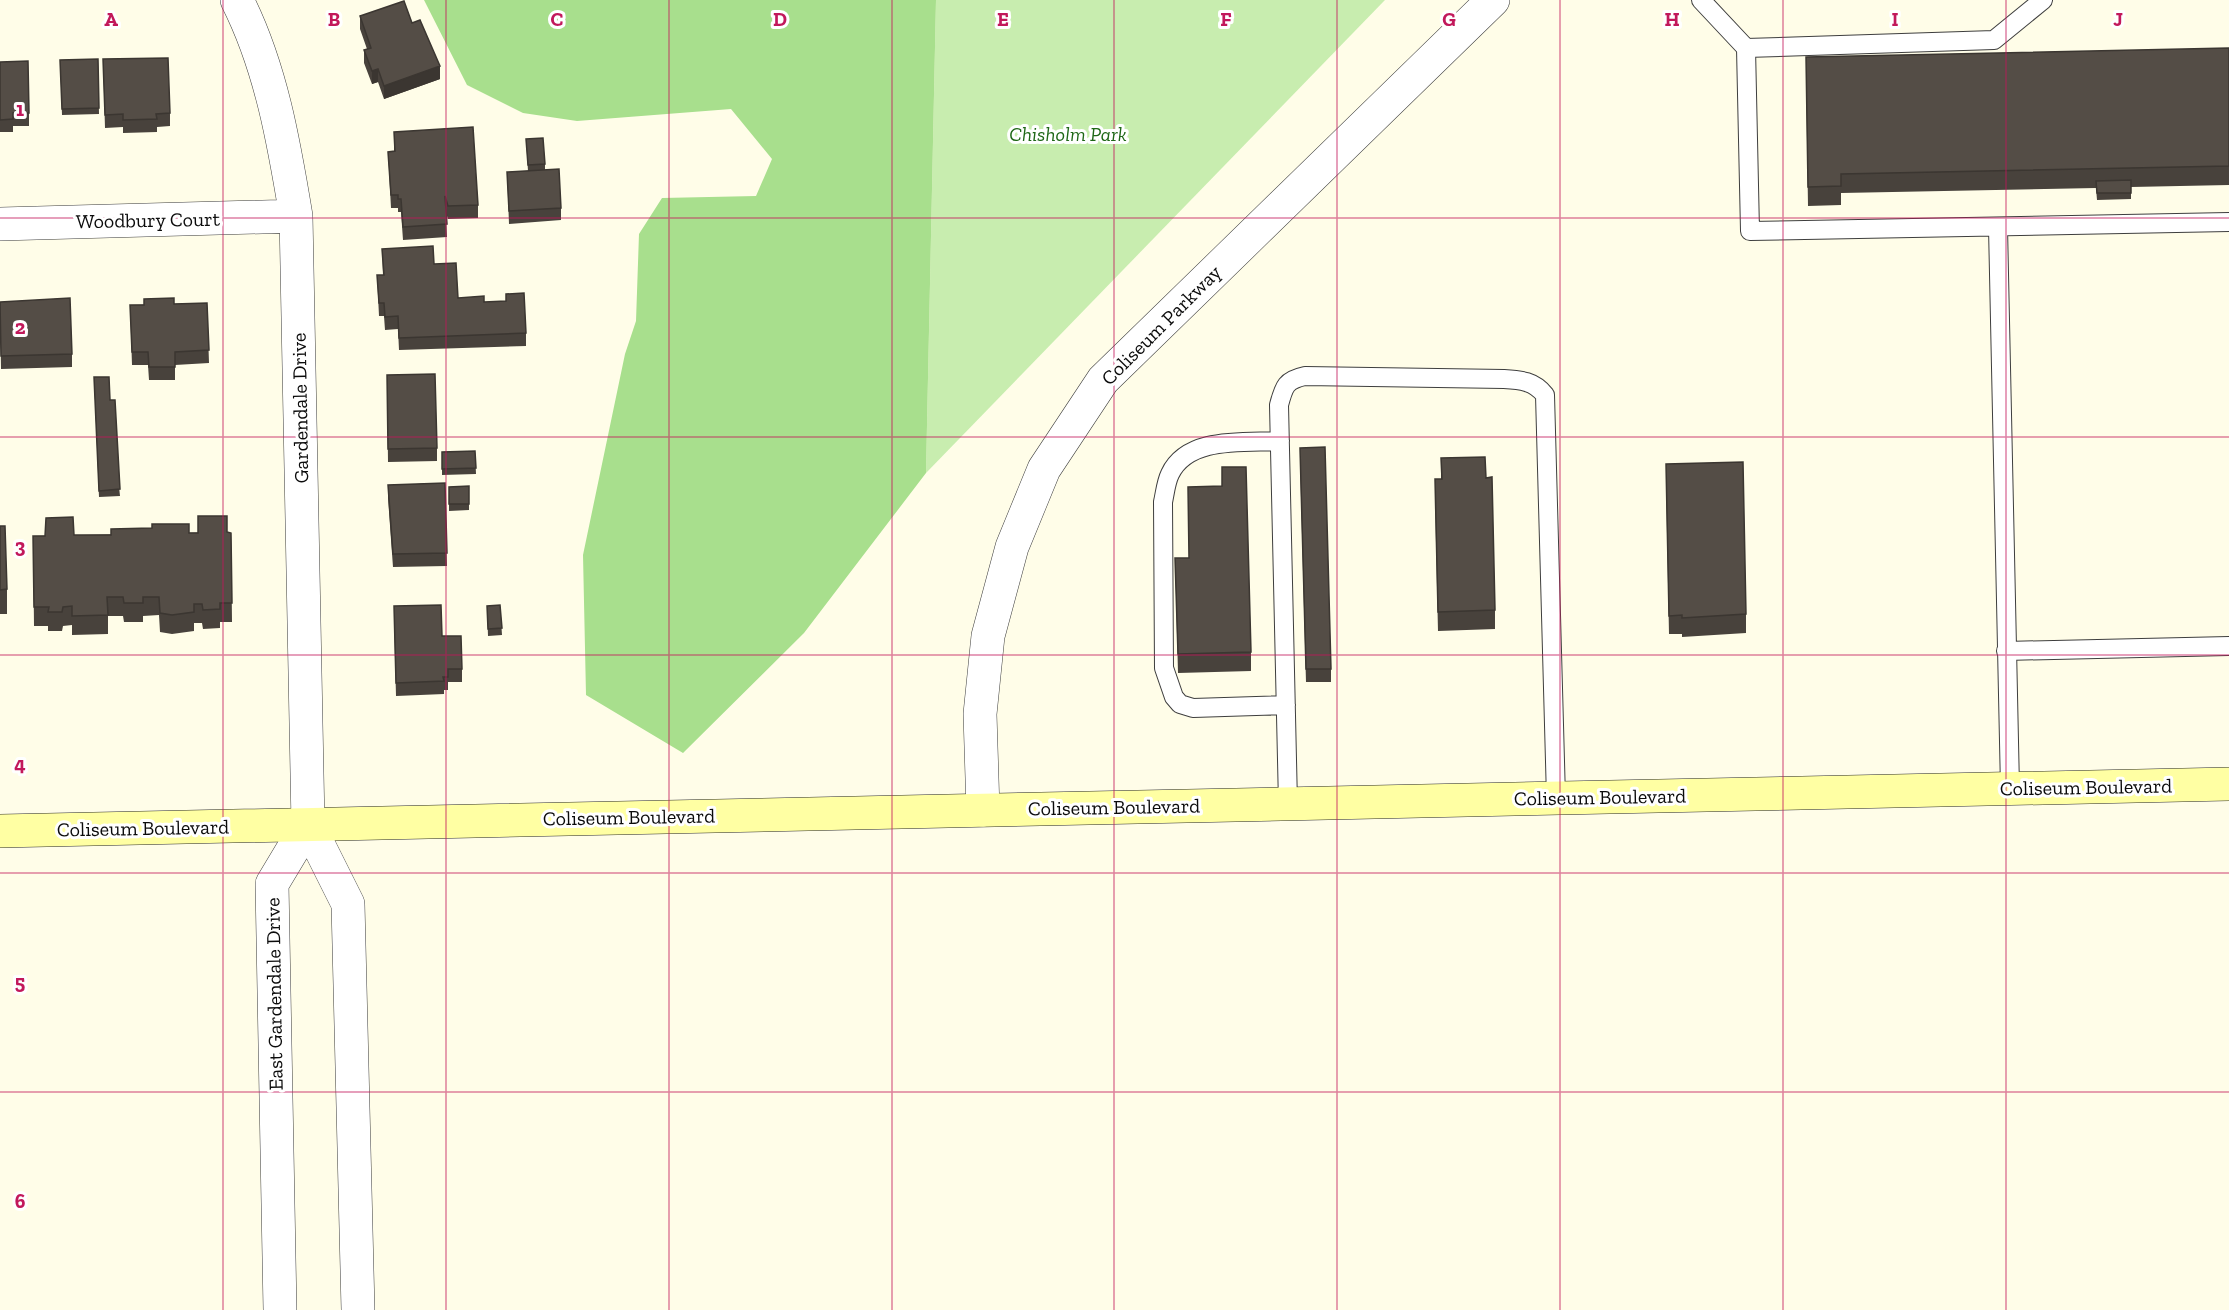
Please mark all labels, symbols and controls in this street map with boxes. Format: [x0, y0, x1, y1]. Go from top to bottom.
text: A [104, 7, 118, 31]
text: B [328, 7, 340, 31]
text: C [551, 7, 564, 31]
text: D [773, 7, 787, 31]
text: E [997, 7, 1009, 31]
text: F [1220, 7, 1232, 31]
text: G [1442, 7, 1456, 31]
text: H [1664, 7, 1680, 31]
text: I [1891, 7, 1899, 31]
text: J [2113, 7, 2123, 31]
text: 1 [16, 97, 24, 121]
park label: Chisholm Park [1009, 122, 1127, 146]
street label: Woodbury Court [76, 207, 221, 233]
street label: Coliseum Parkway [1096, 259, 1227, 390]
text: 2 [15, 315, 26, 339]
street label: Gardendale Drive [287, 332, 313, 484]
text: 3 [15, 534, 26, 558]
text: 4 [14, 752, 26, 776]
street label: Coliseum Boulevard [2000, 773, 2172, 801]
street label: Coliseum Boulevard [1514, 783, 1686, 811]
street label: Coliseum Boulevard [1028, 793, 1200, 821]
street label: Coliseum Boulevard [543, 803, 715, 831]
street label: Coliseum Boulevard [57, 814, 229, 842]
street label: East Gardendale Drive [260, 897, 288, 1091]
text: 5 [15, 970, 25, 994]
text: 6 [15, 1189, 26, 1213]

